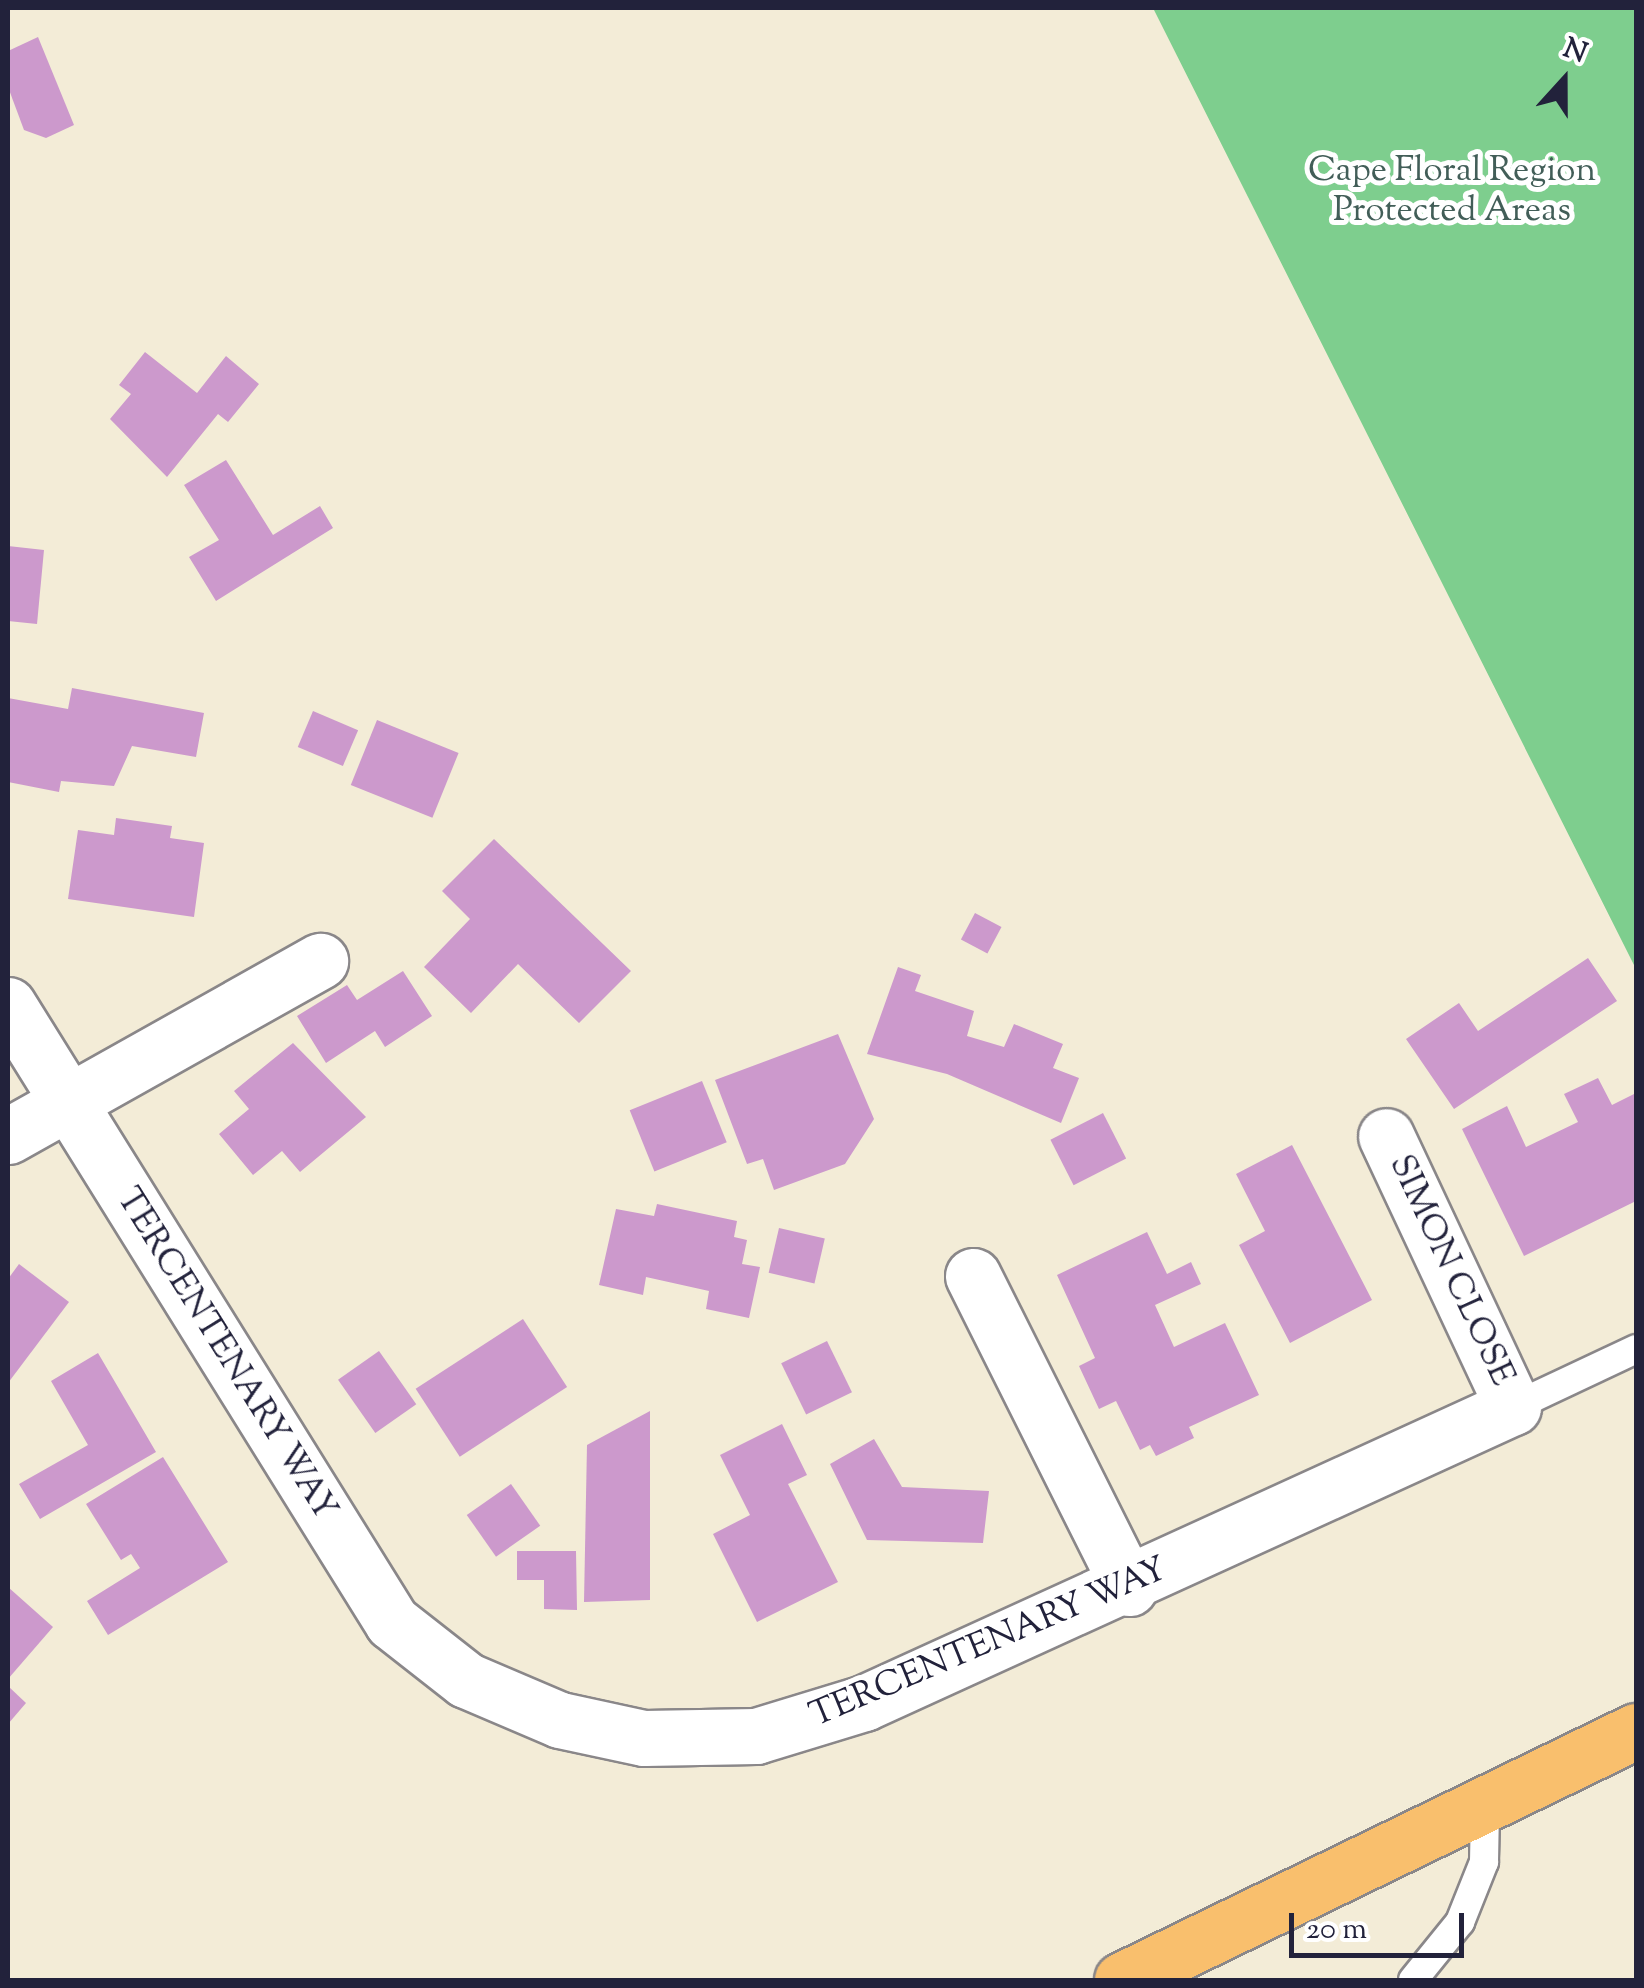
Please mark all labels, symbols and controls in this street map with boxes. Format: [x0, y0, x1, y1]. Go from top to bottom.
text: N [1557, 29, 1592, 75]
north arrow [1514, 30, 1614, 130]
park label: Cape Floral Region Protected Areas [1308, 151, 1596, 233]
street label: SIMON CLOSE [1378, 1149, 1522, 1393]
street label: TERCENTENARY WAY [105, 1181, 345, 1529]
street label: TERCENTENARY WAY [804, 1550, 1174, 1738]
scale bar [1294, 1893, 1469, 1955]
text: 20 m [1306, 1909, 1367, 1952]

